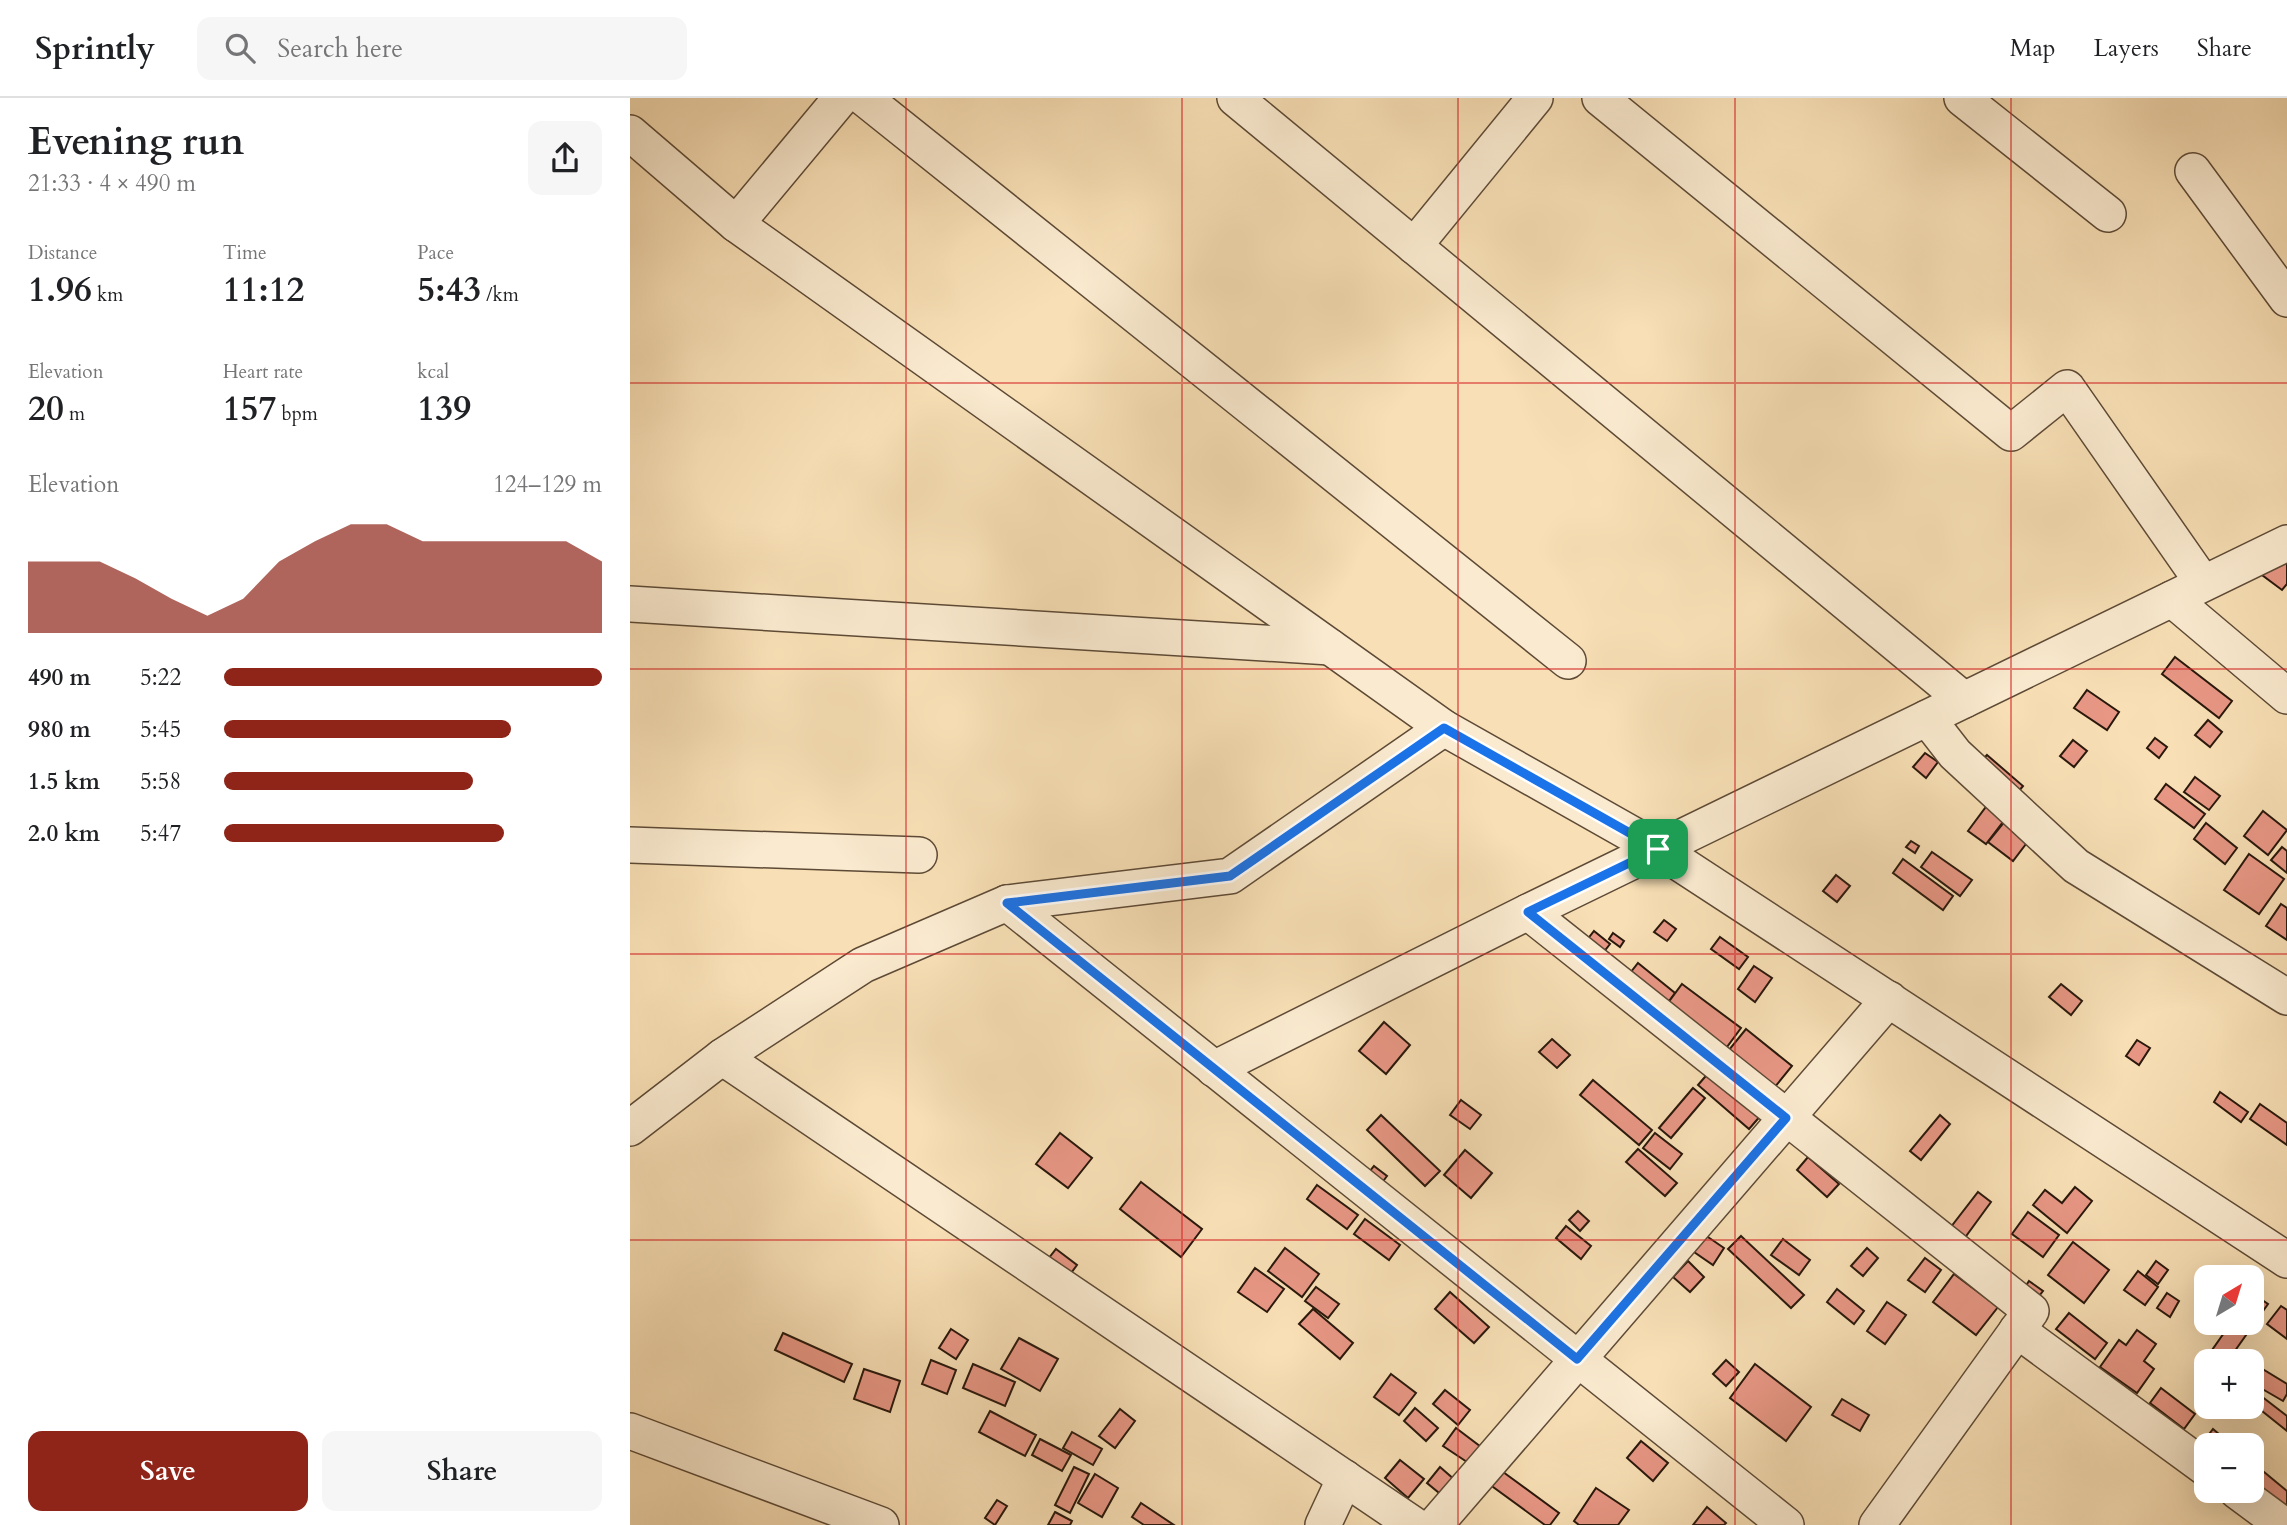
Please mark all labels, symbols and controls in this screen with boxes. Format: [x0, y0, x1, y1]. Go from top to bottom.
search box [197, 17, 687, 80]
text: Sprintly [35, 26, 155, 71]
icon: search [221, 29, 259, 67]
text: Search here [277, 31, 403, 66]
text: Map [2010, 32, 2056, 65]
text: Layers [2094, 32, 2159, 65]
text: Share [2197, 32, 2252, 65]
text: Evening run [28, 116, 244, 168]
button: share [528, 121, 602, 195]
text: 21:33 · 4 × 490 m [28, 168, 196, 199]
text: Distance [28, 240, 97, 266]
text: Time [223, 240, 267, 266]
text: Pace [417, 240, 454, 266]
text: 1.96 [28, 266, 92, 314]
text: 11:12 [223, 266, 305, 314]
text: 5:43 [417, 266, 481, 314]
text: km [92, 282, 123, 308]
text: /km [481, 282, 519, 308]
text: Elevation [28, 359, 103, 385]
text: Heart rate [223, 359, 303, 385]
text: kcal [417, 359, 449, 385]
text: 20 [28, 385, 64, 433]
text: 157 [223, 385, 276, 433]
text: 139 [417, 385, 471, 433]
text: m [64, 401, 85, 427]
text: bpm [276, 401, 318, 427]
text: Elevation [28, 469, 119, 500]
text: 124–129 m [493, 469, 602, 500]
text: 490 m [28, 662, 91, 693]
text: 5:22 [140, 662, 181, 693]
text: 980 m [28, 714, 91, 745]
text: 5:45 [140, 714, 181, 745]
text: 1.5 km [28, 766, 100, 797]
text: 5:58 [140, 766, 181, 797]
text: 2.0 km [28, 818, 100, 849]
text: 5:47 [140, 818, 181, 849]
pin [1628, 819, 1688, 879]
icon: arrive [1639, 830, 1677, 868]
north arrow [2194, 1265, 2264, 1335]
map controls [2194, 1265, 2264, 1503]
button: + [2194, 1349, 2264, 1419]
button: Save [28, 1431, 308, 1511]
button: Share [322, 1431, 602, 1511]
button: − [2194, 1433, 2264, 1503]

